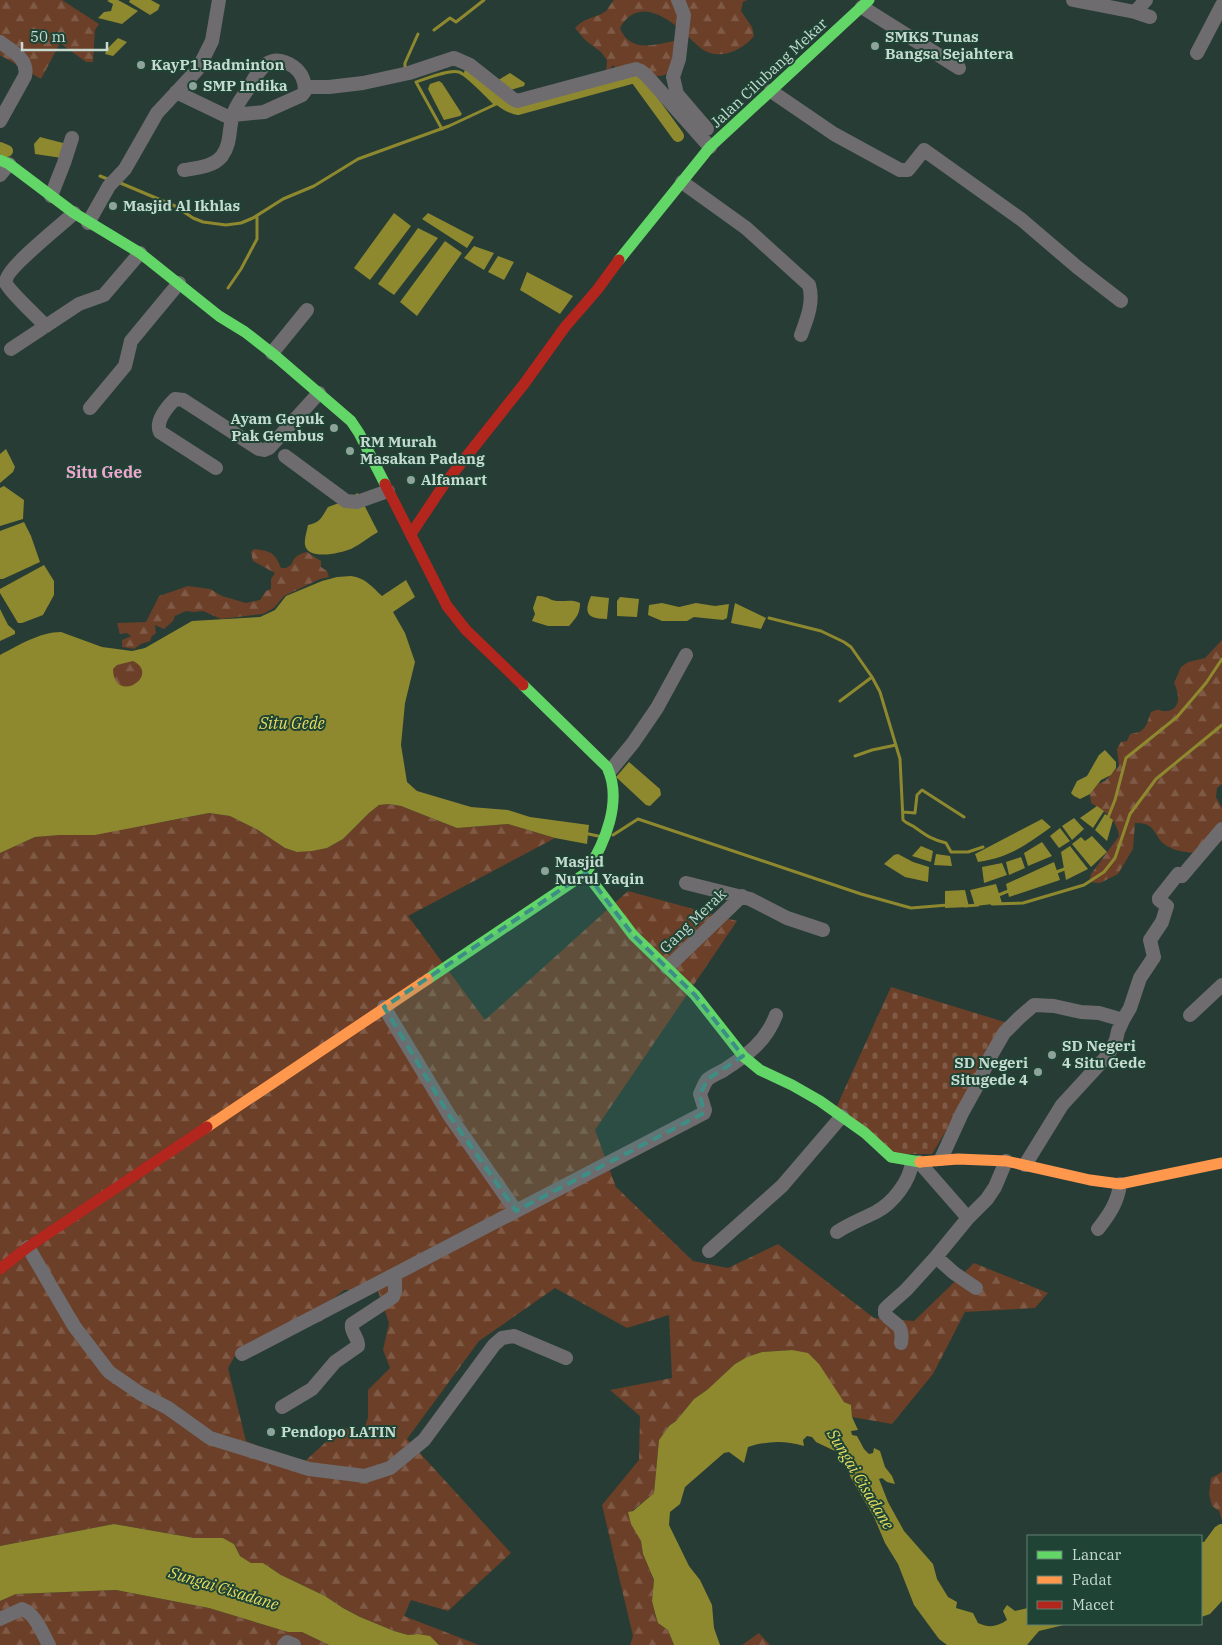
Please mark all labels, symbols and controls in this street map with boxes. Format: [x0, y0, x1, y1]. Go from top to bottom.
street label: Jalan Cilubang Mekar [707, 14, 831, 131]
scale bar [22, 20, 108, 52]
text: 50 m [30, 27, 66, 46]
place label: SMKS Tunas Bangsa Sejahtera [885, 27, 1014, 63]
marker: SMKS Tunas Bangsa Sejahtera [869, 40, 881, 52]
place label: KayP1 Badminton [151, 55, 285, 74]
marker: KayP1 Badminton [135, 59, 147, 71]
place label: SMP Indika [203, 76, 288, 95]
marker: SMP Indika [187, 80, 199, 92]
place label: Masjid Al Ikhlas [123, 196, 240, 215]
marker: Masjid Al Ikhlas [107, 200, 119, 212]
place label: Ayam Gepuk Pak Gembus [230, 409, 325, 445]
marker: Ayam Gepuk Pak Gembus [328, 422, 340, 434]
place label: RM Murah Masakan Padang [360, 432, 485, 468]
marker: RM Murah Masakan Padang [344, 445, 356, 457]
district label: Situ Gede [66, 462, 142, 482]
place label: Alfamart [421, 470, 487, 489]
marker: Alfamart [405, 474, 417, 486]
water label: Situ Gede [258, 713, 325, 733]
place label: Masjid Nurul Yaqin [555, 852, 644, 888]
marker: Masjid Nurul Yaqin [539, 865, 551, 877]
street label: Gang Merak [655, 884, 730, 957]
place label: SD Negeri 4 Situ Gede [1062, 1036, 1146, 1072]
marker: SD Negeri 4 Situ Gede [1046, 1049, 1058, 1061]
place label: SD Negeri Situgede 4 [951, 1053, 1028, 1089]
marker: SD Negeri Situgede 4 [1032, 1066, 1044, 1078]
place label: Pendopo LATIN [281, 1422, 397, 1441]
water label: Sungai Cisadane [823, 1424, 899, 1533]
marker: Pendopo LATIN [265, 1426, 277, 1438]
legend [1027, 1535, 1202, 1625]
text: Lancar [1072, 1545, 1122, 1564]
water label: Sungai Cisadane [166, 1562, 281, 1614]
text: Padat [1072, 1570, 1112, 1589]
text: Macet [1072, 1595, 1114, 1614]

